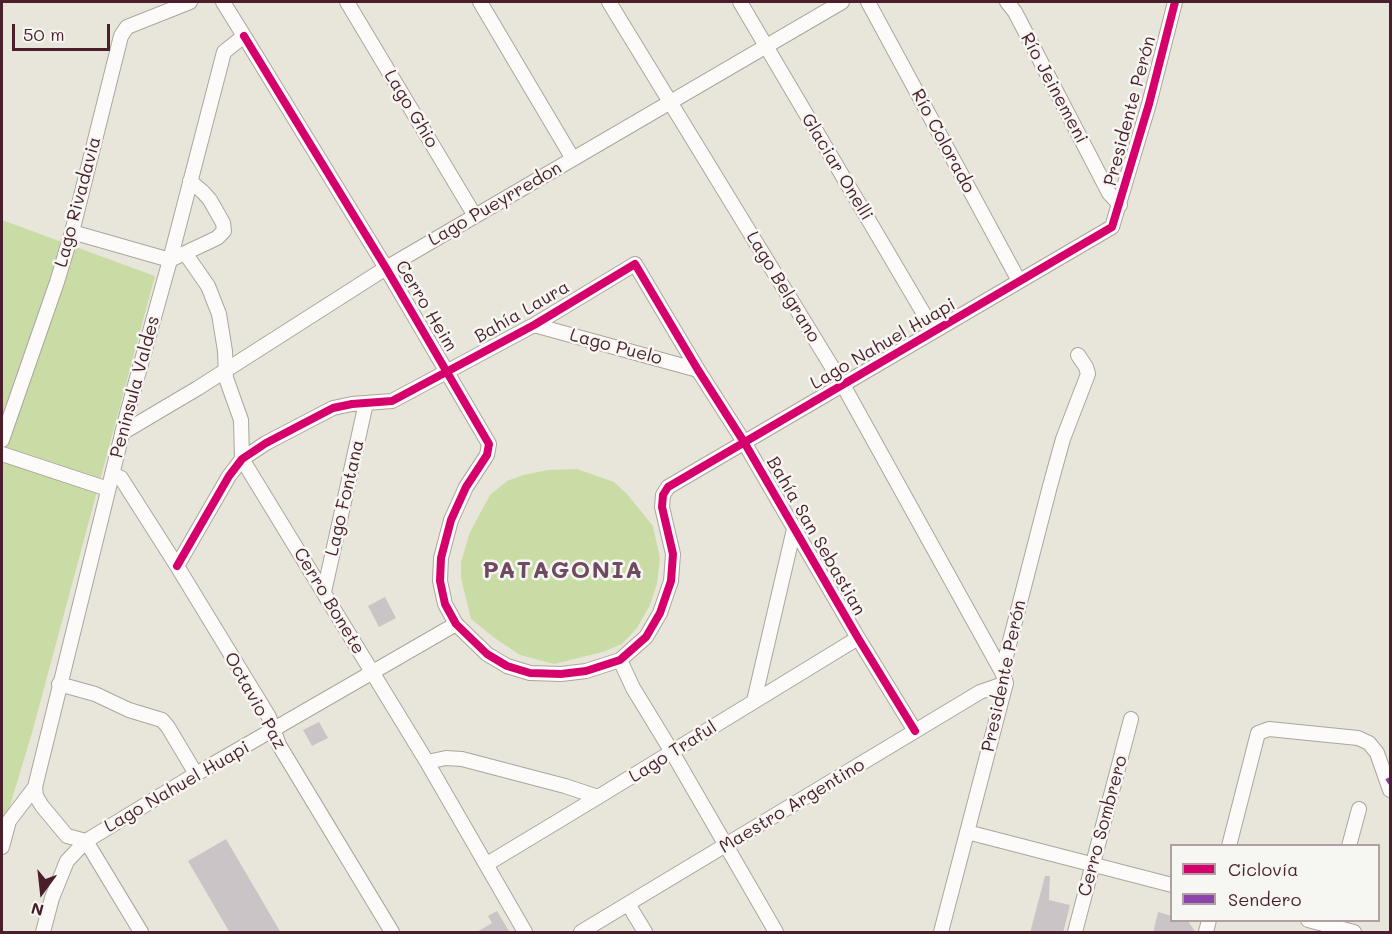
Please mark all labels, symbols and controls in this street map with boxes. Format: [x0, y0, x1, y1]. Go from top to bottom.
scale bar [15, 12, 112, 50]
text: 50 m [23, 22, 65, 46]
street label: Río Jeinemeni [1016, 29, 1092, 147]
street label: Presidente Perón [1100, 34, 1160, 188]
street label: Lago Ghio [379, 66, 443, 152]
street label: Río Colorado [907, 85, 979, 197]
street label: Glaciar Onelli [797, 110, 877, 224]
street label: Lago Rivadavia [50, 134, 106, 270]
street label: Lago Pueyrredon [425, 157, 565, 251]
street label: Lago Belgrano [741, 228, 825, 346]
street label: Cerro Heim [390, 257, 462, 355]
street label: Bahía Laura [471, 276, 573, 348]
street label: Lago Nahuel Huapi [807, 294, 959, 394]
street label: Peninsula Valdes [106, 314, 164, 460]
street label: Lago Puelo [567, 324, 665, 370]
street label: Lago Fontana [321, 438, 369, 558]
street label: Bahía San Sebastian [762, 453, 870, 619]
street label: Cerro Bonete [289, 544, 369, 658]
district label: PATAGONIA [483, 557, 643, 585]
street label: Presidente Perón [977, 598, 1031, 754]
street label: Octavio Paz [219, 649, 291, 753]
street label: Lago Traful [625, 717, 721, 787]
street label: Lago Nahuel Huapi [101, 737, 253, 837]
street label: Cerro Sombrero [1074, 753, 1132, 899]
street label: Maestro Argentino [715, 754, 869, 858]
legend [1170, 844, 1380, 922]
text: Ciclovía [1228, 857, 1299, 881]
north arrow [12, 862, 72, 922]
text: Sendero [1228, 887, 1302, 911]
text: N [29, 898, 46, 922]

